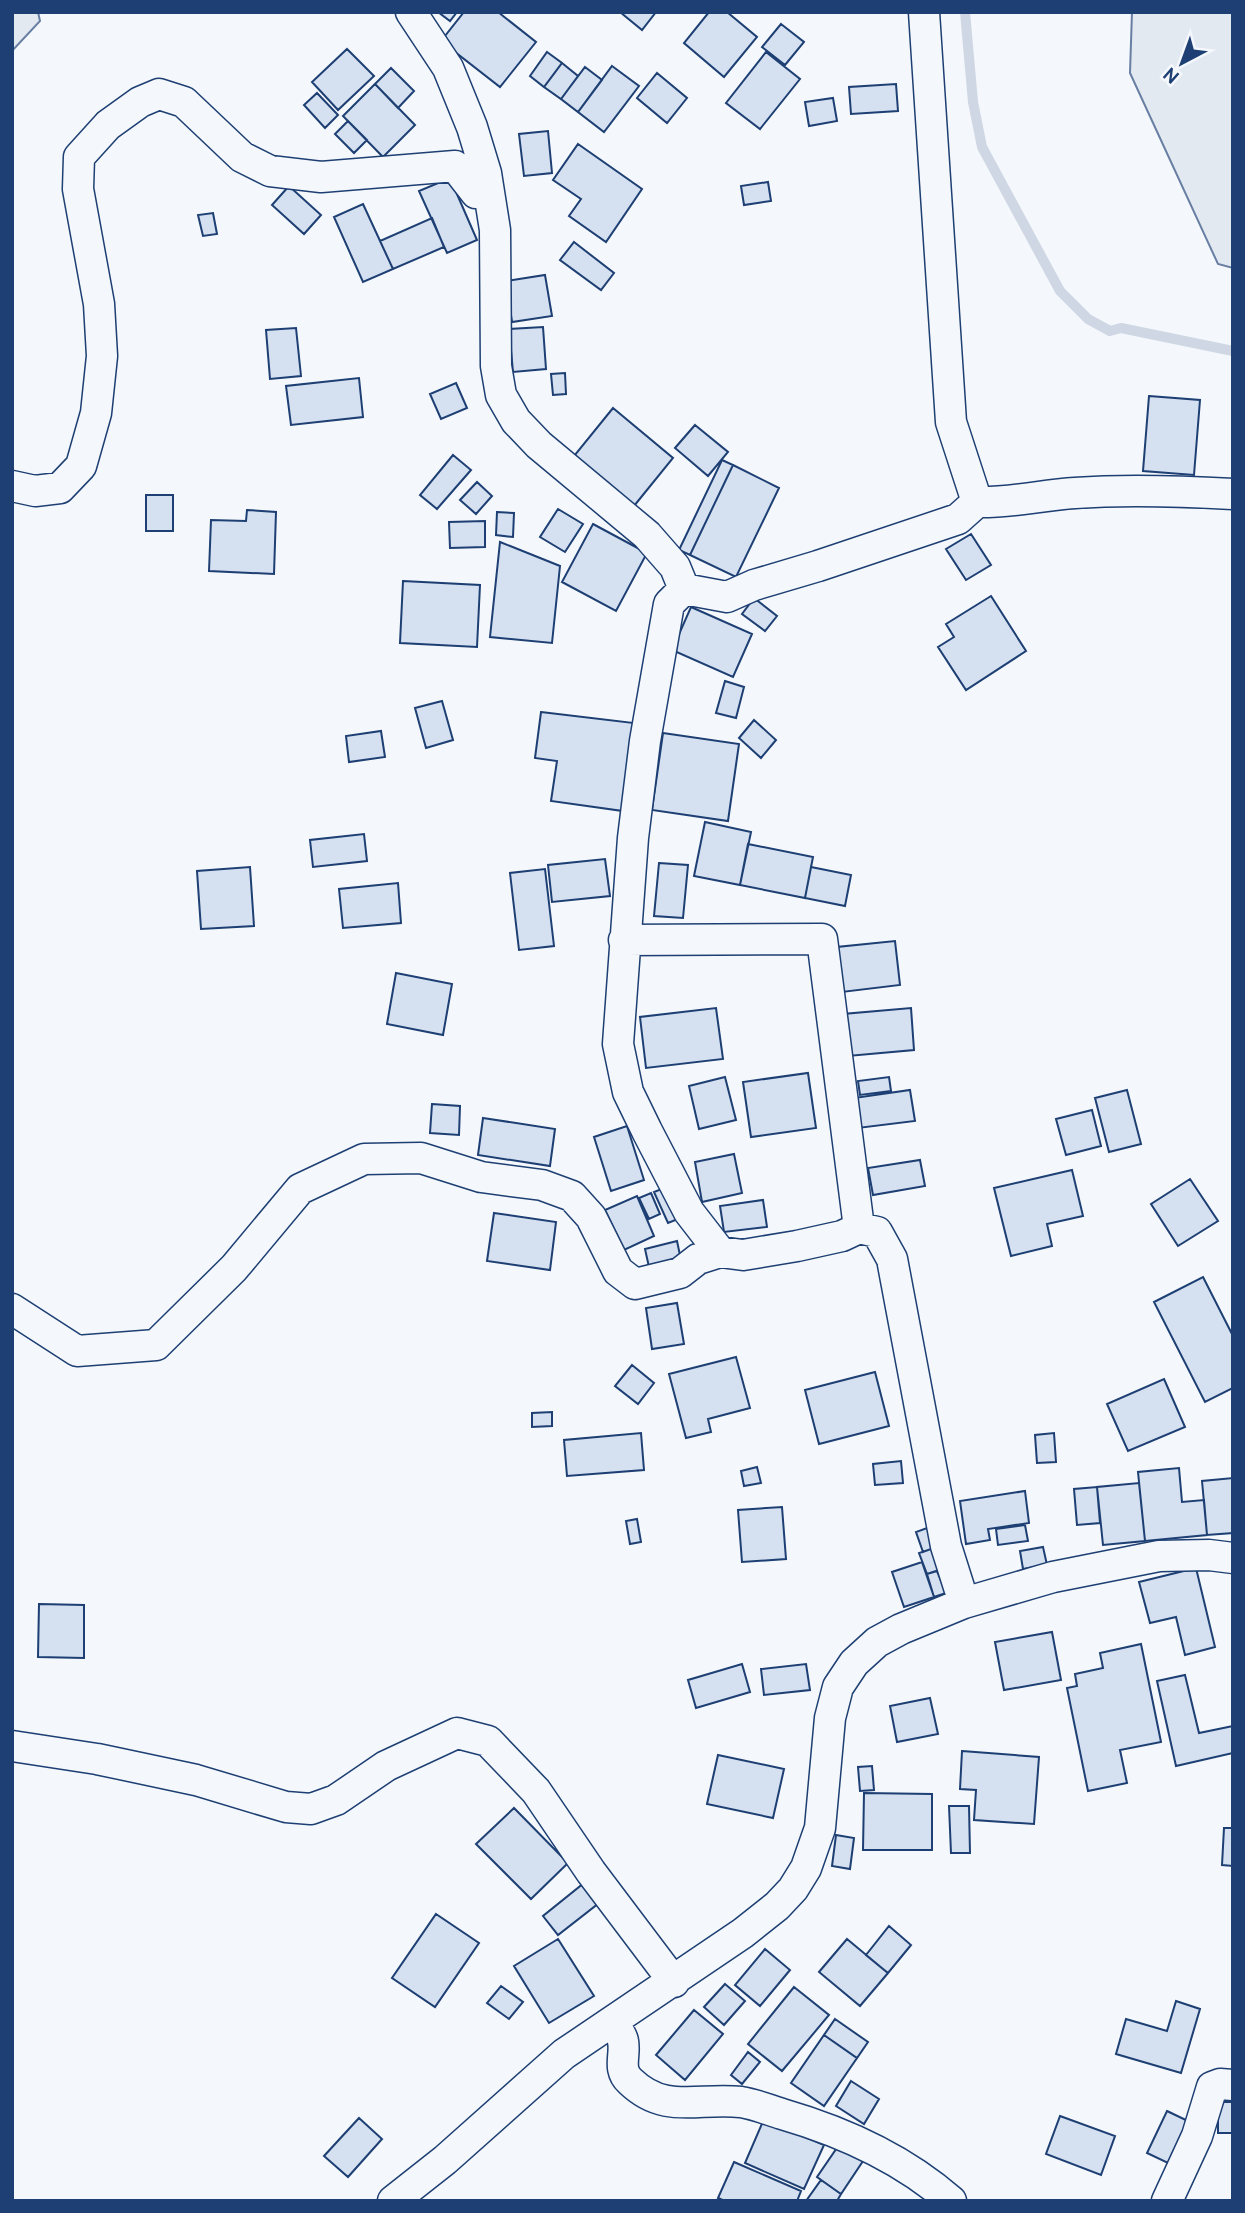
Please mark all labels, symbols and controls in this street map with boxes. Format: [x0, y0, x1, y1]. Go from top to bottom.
north arrow [1147, 28, 1217, 98]
text: N [1159, 62, 1184, 89]

